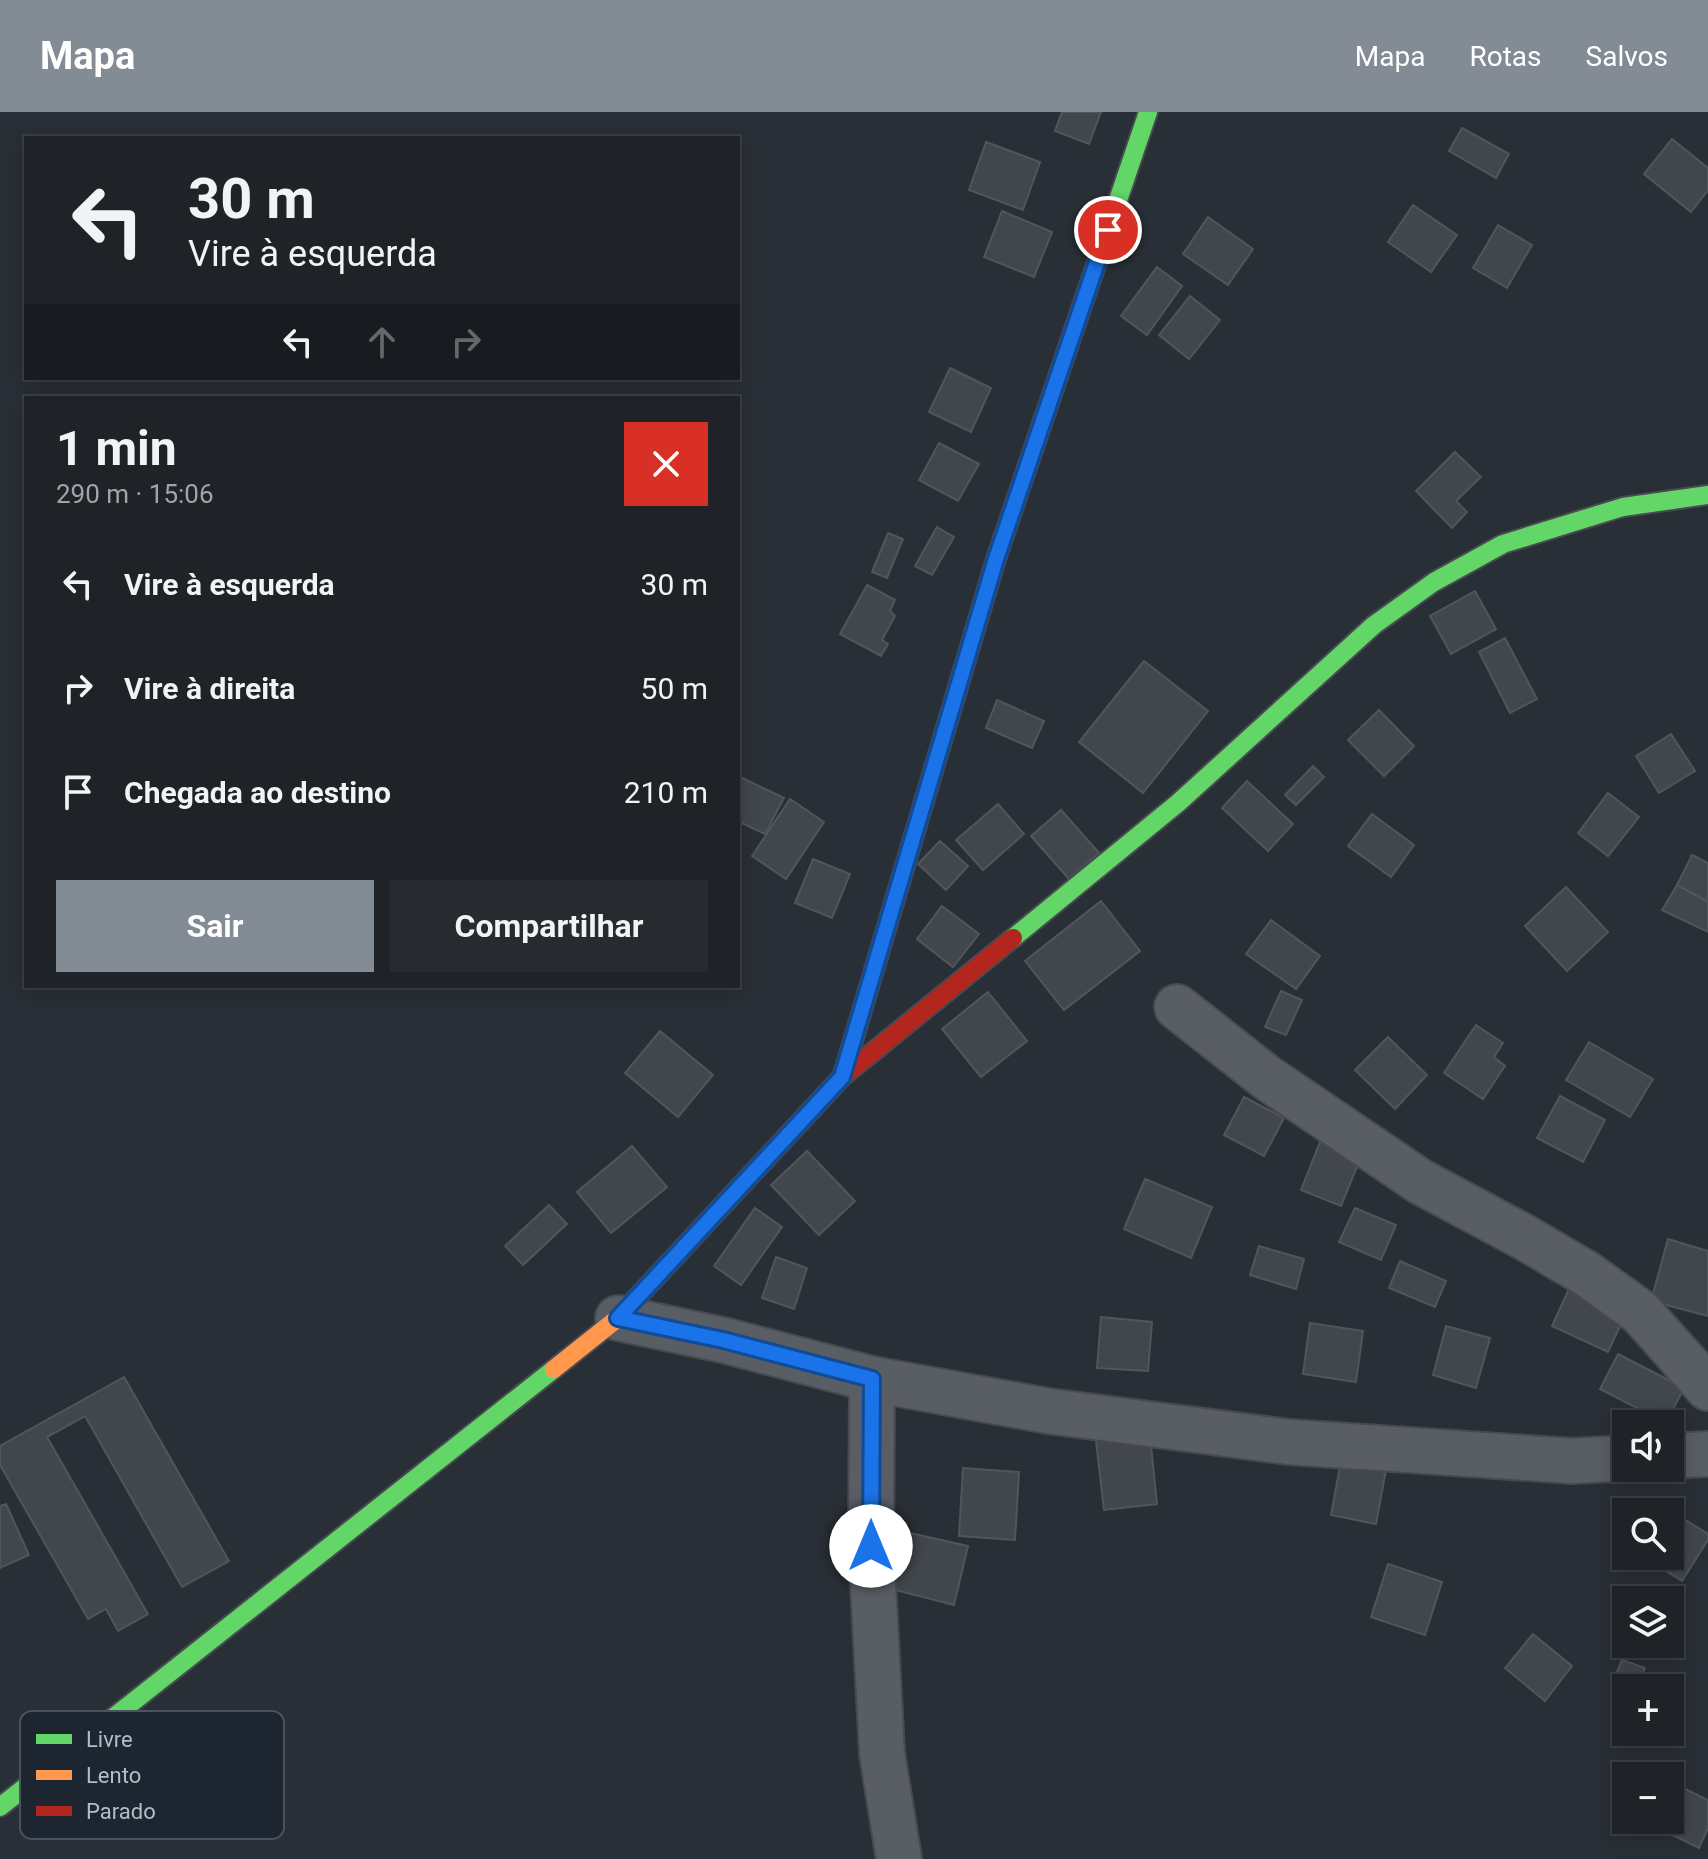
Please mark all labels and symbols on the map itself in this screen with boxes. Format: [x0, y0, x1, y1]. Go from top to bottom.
pin [1074, 196, 1142, 264]
position arrow [829, 1504, 913, 1588]
legend [20, 1711, 284, 1839]
text: Livre [86, 1727, 133, 1752]
text: Lento [86, 1763, 141, 1788]
text: Parado [86, 1799, 156, 1824]

